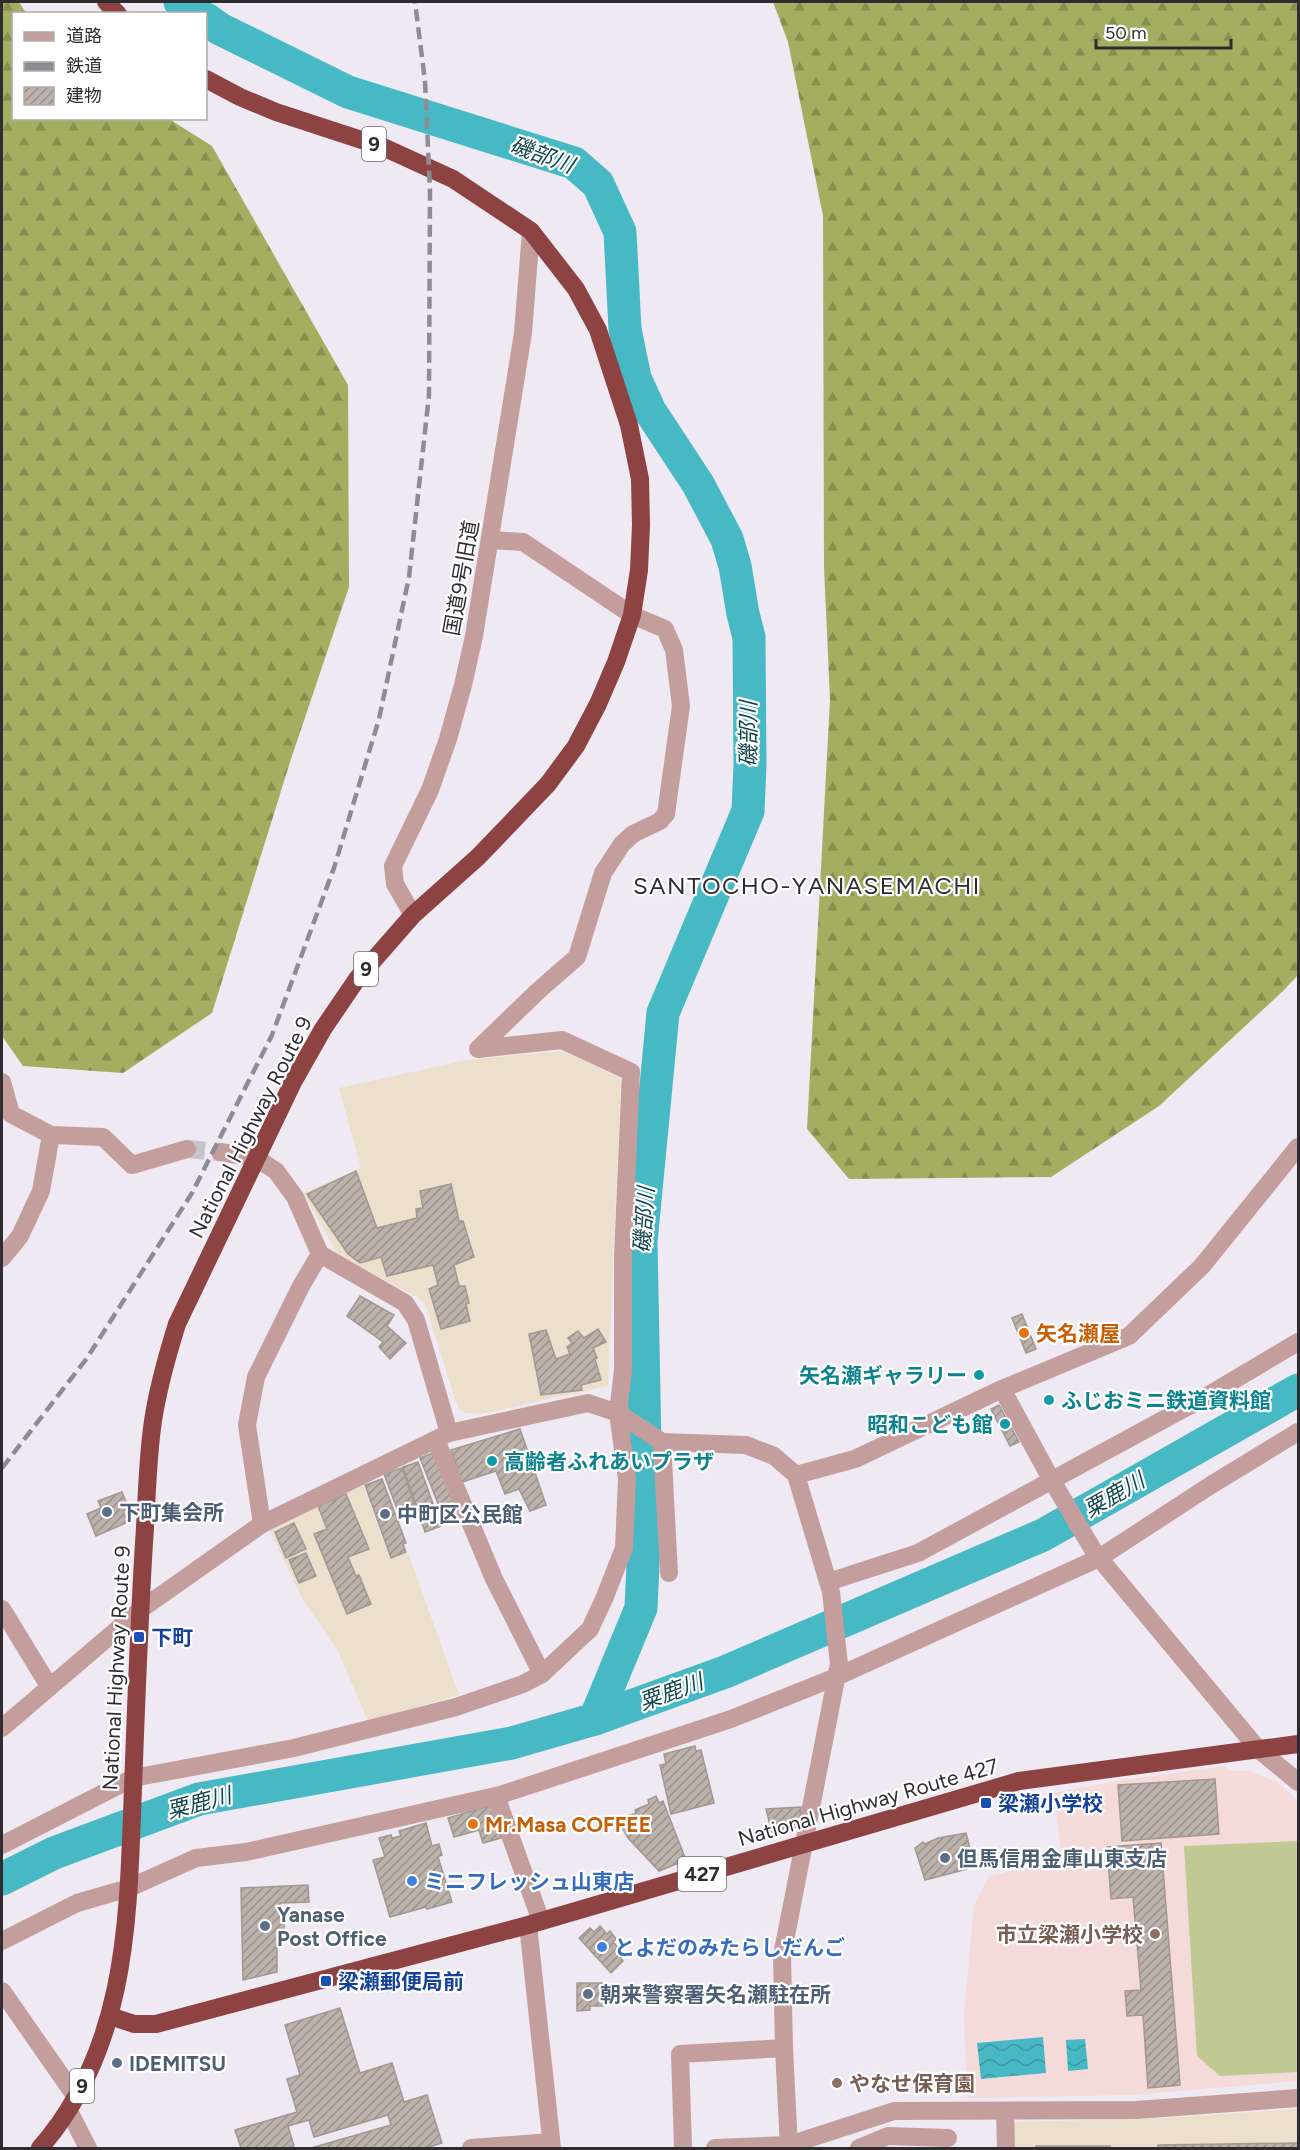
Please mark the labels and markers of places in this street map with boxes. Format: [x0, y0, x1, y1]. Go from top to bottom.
place label: 矢名瀬屋 [1036, 1321, 1120, 1346]
marker: 矢名瀬屋 [1017, 1326, 1031, 1340]
place label: 矢名瀬ギャラリー [799, 1363, 967, 1388]
marker: 矢名瀬ギャラリー [972, 1368, 986, 1382]
place label: ふじおミニ鉄道資料館 [1061, 1388, 1271, 1413]
marker: ふじおミニ鉄道資料館 [1042, 1393, 1056, 1407]
place label: 昭和こども館 [867, 1412, 993, 1437]
marker: 昭和こども館 [998, 1417, 1012, 1431]
place label: 高齢者ふれあいプラザ [504, 1449, 714, 1474]
marker: 高齢者ふれあいプラザ [485, 1454, 499, 1468]
place label: 下町集会所 [119, 1500, 224, 1525]
place label: 中町区公民館 [397, 1502, 523, 1527]
marker: 下町集会所 [100, 1505, 114, 1519]
marker: 中町区公民館 [378, 1507, 392, 1521]
place label: 下町 [151, 1625, 193, 1650]
marker: 下町 [132, 1630, 146, 1644]
place label: 梁瀬小学校 [998, 1791, 1103, 1816]
marker: 梁瀬小学校 [979, 1796, 993, 1810]
place label: Mr.Masa COFFEE [485, 1812, 651, 1837]
marker: Mr.Masa COFFEE [466, 1817, 480, 1831]
place label: 但馬信用金庫山東支店 [957, 1846, 1167, 1871]
marker: 但馬信用金庫山東支店 [938, 1851, 952, 1865]
place label: ミニフレッシュ山東店 [424, 1869, 634, 1894]
marker: ミニフレッシュ山東店 [405, 1874, 419, 1888]
place label: Yanase Post Office [277, 1902, 387, 1951]
marker: Yanase Post Office [258, 1919, 272, 1933]
place label: 市立梁瀬小学校 [996, 1922, 1143, 1947]
marker: 市立梁瀬小学校 [1148, 1927, 1162, 1941]
place label: とよだのみたらしだんご [614, 1935, 845, 1960]
marker: とよだのみたらしだんご [595, 1940, 609, 1954]
place label: 梁瀬郵便局前 [338, 1969, 464, 1994]
marker: 梁瀬郵便局前 [319, 1974, 333, 1988]
place label: 朝来警察署矢名瀬駐在所 [600, 1982, 831, 2007]
marker: 朝来警察署矢名瀬駐在所 [581, 1987, 595, 2001]
place label: IDEMITSU [129, 2051, 226, 2076]
marker: IDEMITSU [110, 2056, 124, 2070]
place label: やなせ保育園 [849, 2071, 975, 2096]
marker: やなせ保育園 [830, 2076, 844, 2090]

